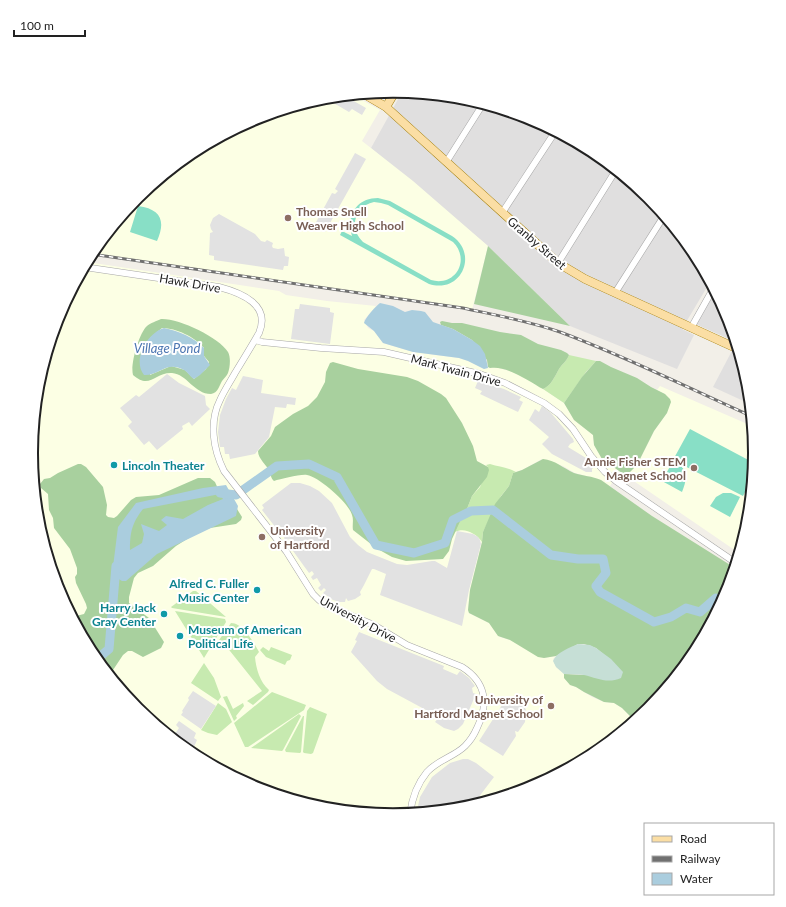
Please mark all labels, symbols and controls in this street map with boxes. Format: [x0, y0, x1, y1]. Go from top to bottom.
scale bar [14, 12, 85, 38]
text: 100 m [20, 18, 54, 33]
place label: Thomas Snell Weaver High School [296, 204, 404, 233]
marker: Thomas Snell Weaver High School [283, 213, 293, 223]
street label: Granby Street [505, 213, 570, 273]
street label: Hawk Drive [158, 270, 222, 296]
water label: Village Pond [134, 340, 200, 356]
street label: Mark Twain Drive [409, 351, 503, 389]
place label: Annie Fisher STEM Magnet School [583, 454, 686, 483]
place label: Lincoln Theater [122, 458, 205, 473]
marker: Lincoln Theater [109, 460, 119, 470]
marker: Annie Fisher STEM Magnet School [689, 463, 699, 473]
place label: University of Hartford [270, 523, 330, 552]
marker: University of Hartford [257, 532, 267, 542]
place label: Alfred C. Fuller Music Center [168, 576, 250, 605]
marker: Alfred C. Fuller Music Center [252, 585, 262, 595]
street label: University Drive [317, 592, 399, 646]
place label: Harry Jack Gray Center [92, 600, 157, 629]
marker: Harry Jack Gray Center [159, 609, 169, 619]
place label: Museum of American Political Life [188, 622, 302, 651]
marker: Museum of American Political Life [175, 631, 185, 641]
place label: University of Hartford Magnet School [414, 692, 544, 721]
marker: University of Hartford Magnet School [546, 701, 556, 711]
legend [644, 823, 774, 895]
text: Road [680, 831, 707, 846]
text: Railway [680, 851, 721, 866]
text: Water [680, 871, 713, 886]

